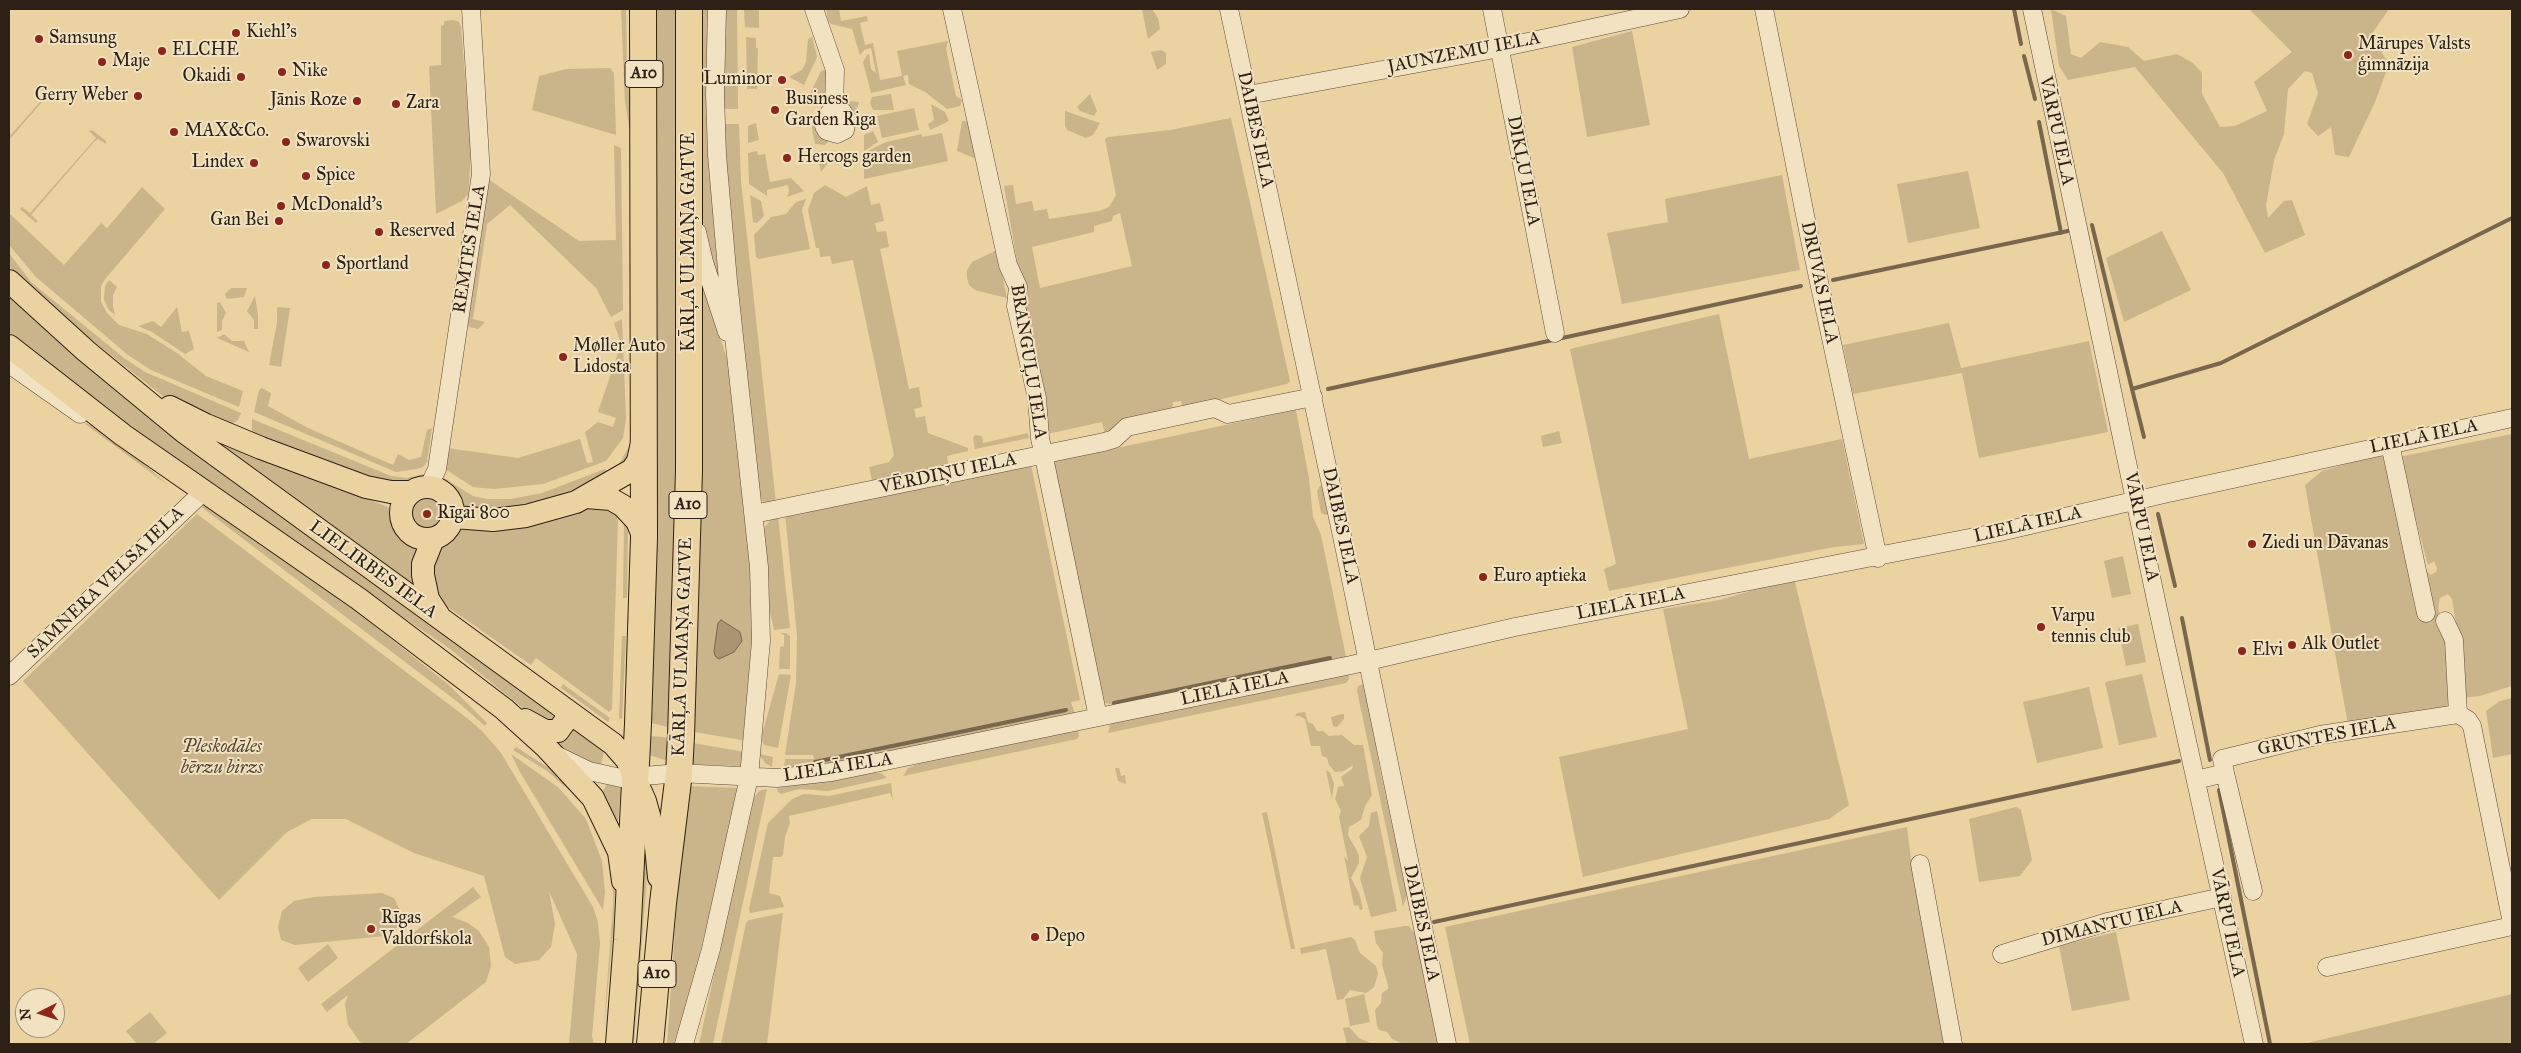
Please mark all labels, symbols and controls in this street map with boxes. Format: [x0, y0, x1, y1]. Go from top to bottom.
place label: Kiehl's [246, 22, 297, 44]
marker: Kiehl's [230, 27, 242, 39]
place label: Samsung [49, 28, 116, 50]
street label: JAUNZEMU IELA [1386, 28, 1542, 78]
marker: Samsung [33, 33, 45, 45]
place label: Mārupes Valsts ģimnāzija [2358, 34, 2471, 76]
place label: ELCHE [172, 40, 239, 62]
marker: ELCHE [156, 45, 168, 57]
marker: Mārupes Valsts ģimnāzija [2342, 49, 2354, 61]
place label: Maje [112, 51, 150, 73]
marker: Maje [96, 56, 108, 68]
place label: Nike [292, 61, 328, 83]
road number: A10 [625, 61, 663, 88]
place label: Okaidi [183, 66, 231, 88]
marker: Nike [276, 66, 288, 78]
place label: Luminor [703, 69, 772, 91]
street label: DAIBES IELA [1232, 69, 1278, 191]
marker: Okaidi [235, 71, 247, 83]
marker: Luminor [776, 74, 788, 86]
street label: VĀRPU IELA [2034, 74, 2078, 188]
place label: Gerry Weber [35, 85, 128, 107]
place label: Business Garden Riga [785, 89, 876, 132]
marker: Gerry Weber [132, 90, 144, 102]
place label: Jānis Roze [270, 90, 347, 112]
place label: Zara [406, 93, 439, 115]
marker: Jānis Roze [351, 95, 363, 107]
marker: Zara [390, 98, 402, 110]
marker: Business Garden Riga [769, 104, 781, 116]
street label: DIKĻU IELA [1502, 114, 1544, 228]
place label: MAX&Co. [184, 121, 269, 143]
marker: MAX&Co. [168, 126, 180, 138]
place label: Swarovski [296, 131, 370, 153]
street label: KĀRĻA ULMAŅA GATVE [679, 132, 701, 352]
marker: Swarovski [280, 136, 292, 148]
place label: Hercogs garden [797, 147, 911, 169]
place label: Lindex [192, 152, 244, 174]
marker: Hercogs garden [781, 152, 793, 164]
marker: Lindex [248, 157, 260, 169]
place label: Spice [316, 165, 355, 187]
marker: Spice [300, 170, 312, 182]
street label: REMTES IELA [449, 183, 491, 315]
place label: McDonald's [291, 195, 382, 217]
marker: McDonald's [275, 200, 287, 212]
place label: Gan Bei [210, 210, 269, 232]
marker: Gan Bei [273, 215, 285, 227]
street label: DRUVAS IELA [1795, 220, 1843, 346]
place label: Reserved [389, 221, 455, 243]
marker: Reserved [373, 226, 385, 238]
place label: Sportland [336, 254, 409, 276]
marker: Sportland [320, 259, 332, 271]
street label: BRANGUĻU IELA [1005, 283, 1051, 441]
place label: Møller Auto Lidosta [573, 336, 665, 378]
marker: Møller Auto Lidosta [557, 351, 569, 363]
street label: LIELĀ IELA [2368, 415, 2480, 459]
street label: VĒRDIŅU IELA [877, 449, 1019, 499]
street label: DAIBES IELA [1317, 465, 1363, 587]
street label: VĀRPU IELA [2119, 470, 2163, 584]
road number: A10 [669, 492, 707, 518]
street label: SAMNERA VELSA IELA [23, 502, 189, 664]
street label: LIELĀ IELA [1972, 502, 2084, 548]
place label: Rīgai 800 [437, 503, 510, 525]
marker: Rīgai 800 [421, 508, 433, 520]
street label: LIELIRBES IELA [305, 516, 441, 624]
place label: Ziedi un Dāvanas [2262, 533, 2388, 555]
street label: KĀRĻA ULMAŅA GATVE [668, 537, 698, 757]
marker: Ziedi un Dāvanas [2246, 538, 2258, 550]
place label: Euro aptieka [1493, 566, 1586, 588]
marker: Euro aptieka [1477, 571, 1489, 583]
street label: LIELĀ IELA [1575, 583, 1687, 625]
place label: Varpu tennis club [2051, 606, 2130, 649]
marker: Varpu tennis club [2035, 621, 2047, 633]
place label: Alk Outlet [2302, 634, 2380, 656]
marker: Alk Outlet [2286, 639, 2298, 651]
place label: Elvi [2252, 640, 2283, 662]
marker: Elvi [2236, 645, 2248, 657]
street label: LIELĀ IELA [1179, 667, 1291, 711]
street label: GRUNTES IELA [2256, 713, 2398, 761]
park label: Pleskodāles bērzu birzs [181, 737, 263, 780]
street label: LIELĀ IELA [782, 749, 894, 787]
street label: DAIBES IELA [1398, 862, 1444, 984]
street label: VĀRPU IELA [2205, 866, 2249, 980]
street label: DIMANTU IELA [2039, 896, 2185, 952]
place label: Rīgas Valdorfskola [381, 908, 472, 951]
marker: Rīgas Valdorfskola [365, 923, 377, 935]
place label: Depo [1045, 926, 1085, 948]
marker: Depo [1029, 931, 1041, 943]
road number: A10 [638, 961, 676, 988]
north arrow [15, 988, 65, 1038]
text: N [17, 1008, 35, 1021]

